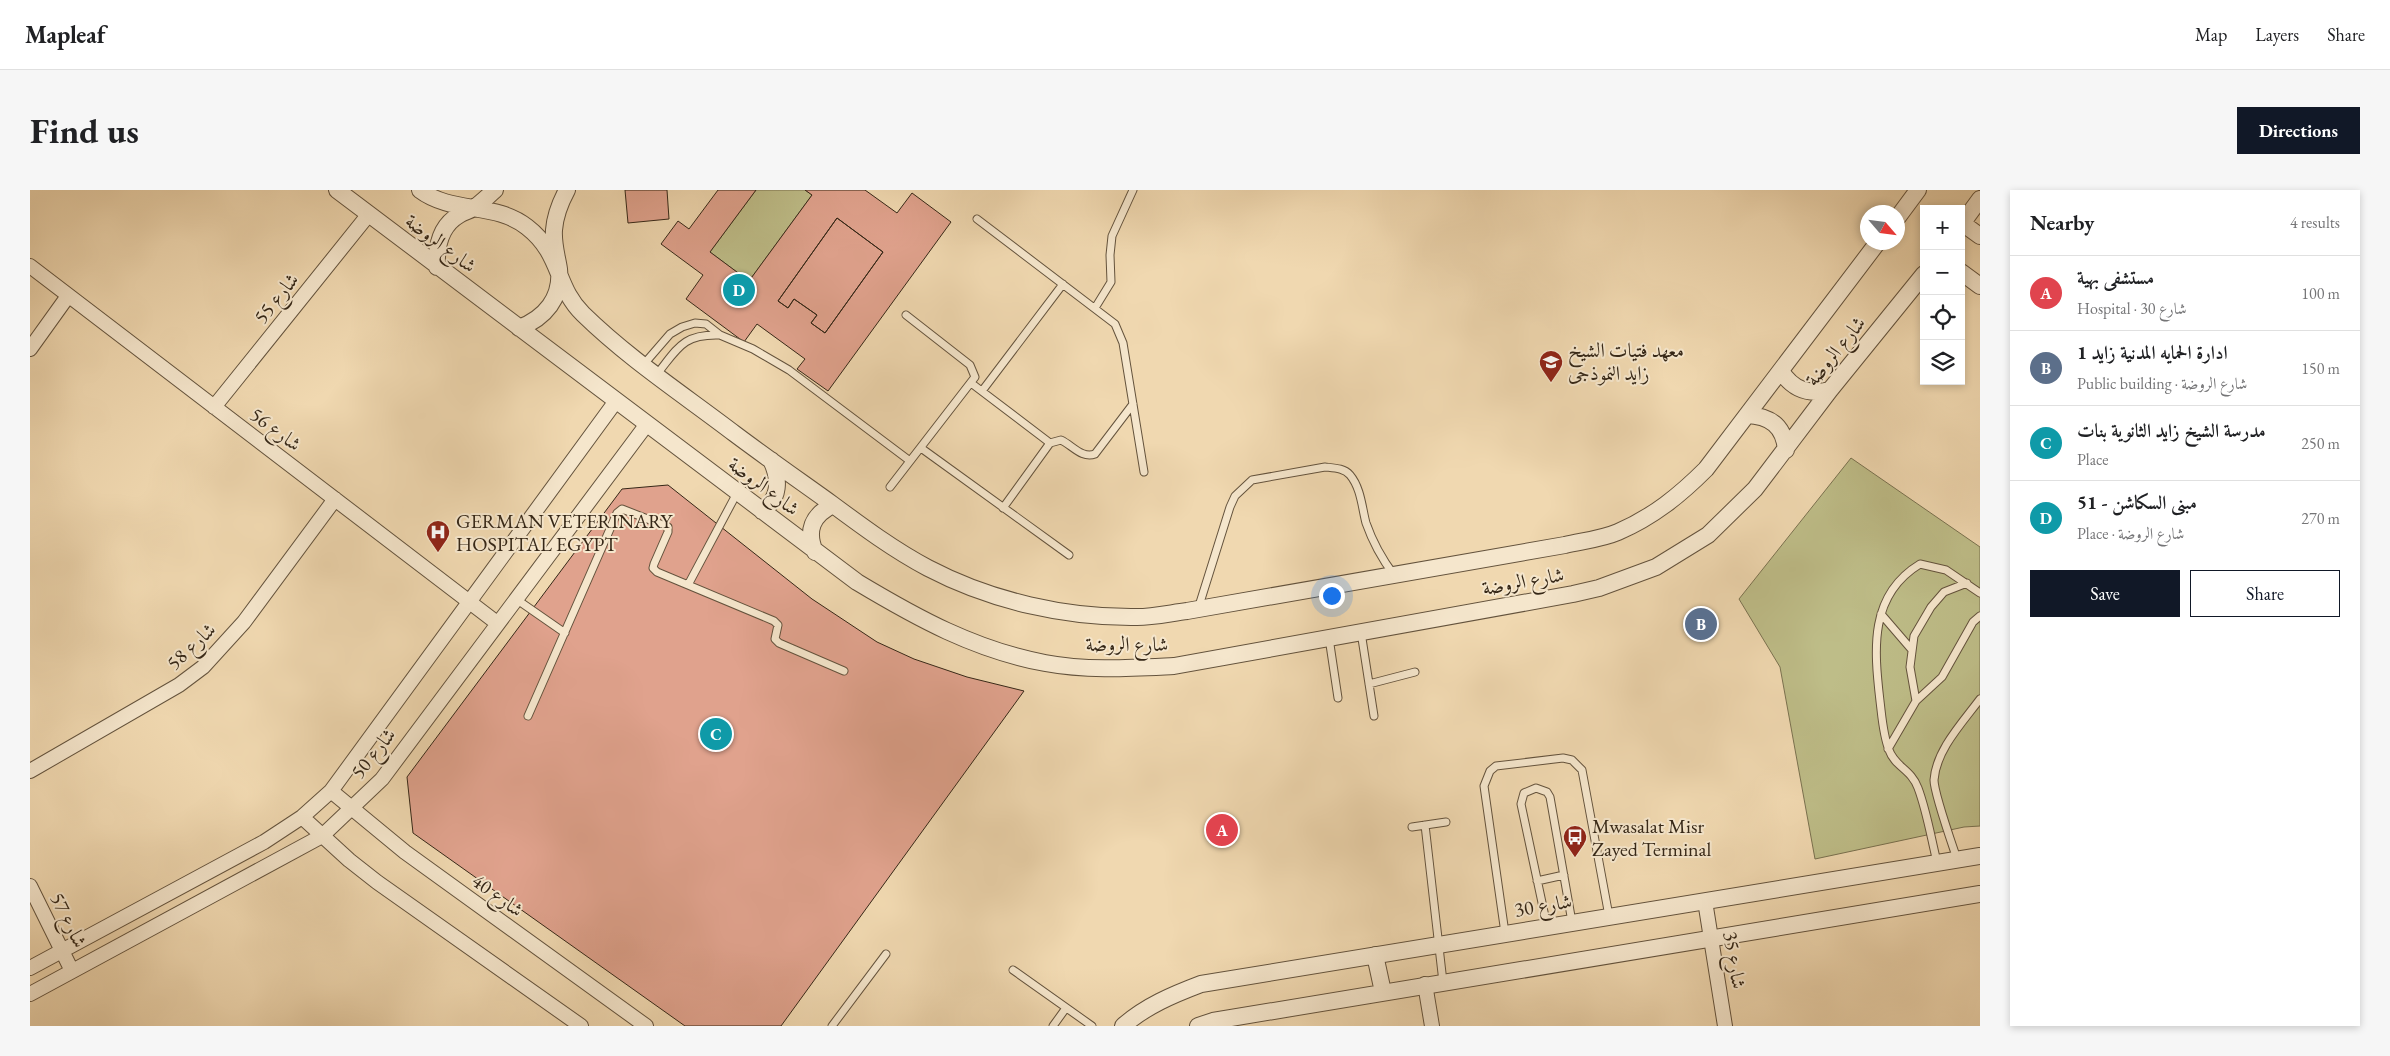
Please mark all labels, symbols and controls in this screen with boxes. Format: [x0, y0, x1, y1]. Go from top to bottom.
text: Mapleaf [25, 19, 106, 50]
text: Map [2195, 23, 2227, 46]
text: Layers [2255, 23, 2299, 46]
text: Share [2327, 23, 2365, 46]
button: Directions [2237, 107, 2360, 154]
text: Find us [30, 108, 139, 153]
north arrow [1860, 205, 1905, 250]
map controls [1920, 205, 1965, 385]
button: + [1920, 205, 1965, 250]
street label: شارع الروضة [397, 208, 482, 282]
text: Nearby [2030, 209, 2094, 236]
text: 4 results [2290, 212, 2340, 233]
button: − [1920, 250, 1965, 295]
text: مستشفى بهية [2077, 265, 2154, 290]
street label: شارع 55 [248, 267, 308, 332]
pin: D [723, 271, 755, 309]
text: A [2040, 283, 2052, 304]
text: 100 m [2301, 283, 2340, 304]
button: locate [1920, 295, 1965, 340]
text: Hospital · شارع 30 [2077, 298, 2186, 319]
street label: شارع الروضة [1799, 311, 1875, 394]
place label: معهد فتيات الشيخ زايد النموذجى [1568, 337, 1684, 386]
button: layers [1920, 340, 1965, 385]
text: ادارة الحمايه المدنية زايد 1 [2077, 340, 2228, 365]
school or university icon: معهد فتيات الشيخ زايد النموذجى [1538, 349, 1564, 383]
text: B [2041, 358, 2051, 379]
text: 150 m [2301, 358, 2340, 379]
text: Public building · شارع الروضة [2077, 373, 2247, 394]
street label: شارع 56 [242, 401, 307, 461]
text: مدرسة الشيخ زايد الثانوية بنات [2077, 418, 2266, 443]
text: C [2040, 433, 2052, 454]
text: 250 m [2301, 433, 2340, 454]
text: Place [2077, 449, 2109, 470]
street label: شارع الروضة [720, 451, 805, 525]
text: مبنى السكاشن - 51 [2077, 490, 2197, 515]
place label: GERMAN VETERINARY HOSPITAL EGYPT [456, 508, 674, 557]
text: D [2040, 508, 2052, 529]
text: 270 m [2301, 508, 2340, 529]
hospital icon: GERMAN VETERINARY HOSPITAL EGYPT [425, 519, 451, 553]
text: Place · شارع الروضة [2077, 523, 2184, 544]
street label: شارع الروضة [1480, 561, 1567, 606]
button: Save [2030, 570, 2180, 617]
button: Share [2190, 570, 2340, 617]
your location [1319, 583, 1345, 609]
pin: B [1685, 605, 1717, 643]
street label: شارع 58 [161, 617, 224, 679]
street label: شارع الروضة [1086, 631, 1168, 662]
pin: C [700, 715, 732, 753]
street label: شارع 50 [345, 722, 405, 787]
pin: A [1206, 811, 1238, 849]
place label: Mwasalat Misr Zayed Terminal [1592, 813, 1712, 862]
bus stop icon: Mwasalat Misr Zayed Terminal [1562, 824, 1588, 858]
street label: شارع 40 [464, 867, 529, 927]
street label: شارع 57 [40, 888, 93, 954]
street label: شارع 30 [1512, 888, 1574, 927]
street label: شارع 35 [1713, 929, 1752, 991]

